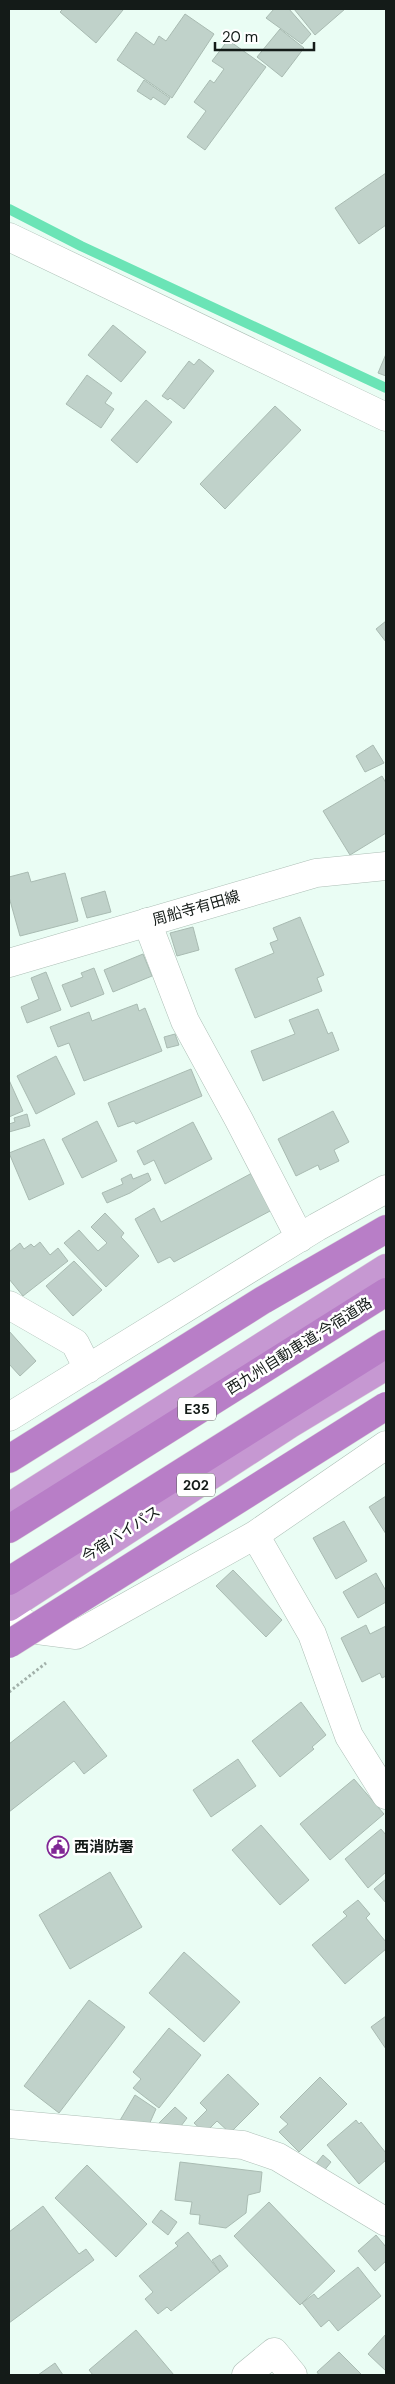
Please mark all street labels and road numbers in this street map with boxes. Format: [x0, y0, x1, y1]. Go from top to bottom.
street label: 周船寺有田線 [150, 886, 242, 930]
street label: 西九州自動車道;今宿道路 [222, 1293, 376, 1399]
road number: E35 [178, 1398, 216, 1420]
road number: 202 [177, 1474, 215, 1496]
street label: 今宿バイパス [78, 1501, 164, 1567]

